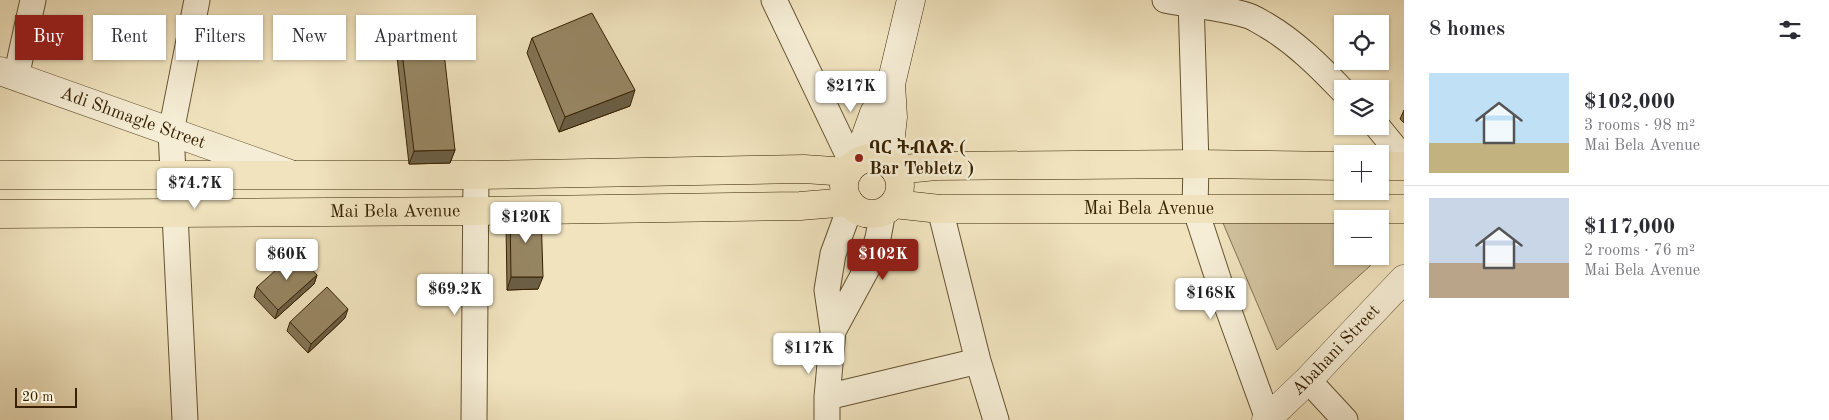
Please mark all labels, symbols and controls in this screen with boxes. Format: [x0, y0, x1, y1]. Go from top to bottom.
chip: Buy [15, 15, 83, 60]
chip: Rent [93, 15, 166, 60]
chip: Filters [176, 15, 263, 60]
chip: New [273, 15, 346, 60]
chip: Apartment [356, 15, 476, 60]
map controls [1334, 15, 1389, 265]
button: locate [1334, 15, 1389, 70]
icon: filters [1776, 16, 1804, 44]
text: 8 homes [1429, 19, 1505, 40]
pin: $217K [816, 70, 886, 113]
text: $217K [826, 79, 876, 95]
button: layers [1334, 80, 1389, 135]
street label: Adi Shmagle Street [58, 84, 208, 152]
text: $102,000 [1584, 92, 1675, 113]
icon: home [1469, 93, 1529, 153]
text: 3 rooms · 98 m² [1584, 118, 1695, 134]
place label: ባር ትብለጽ ( Bar Tebletz ) [869, 138, 974, 178]
text: Mai Bela Avenue [1584, 138, 1700, 154]
button: + [1334, 145, 1389, 200]
marker: ባር ትብለጽ ( Bar Tebletz ) [853, 152, 865, 164]
pin: $74.7K [154, 168, 236, 210]
text: $74.7K [168, 176, 222, 192]
street label: Mai Bela Avenue [1083, 200, 1214, 218]
street label: Mai Bela Avenue [330, 202, 460, 221]
pin: $120K [491, 202, 561, 244]
text: $120K [501, 210, 551, 226]
button: − [1334, 210, 1389, 265]
text: $117,000 [1584, 217, 1675, 238]
icon: home [1469, 218, 1529, 278]
pin: $60K [257, 238, 317, 281]
pin: $102K [848, 238, 918, 281]
text: 2 rooms · 76 m² [1584, 243, 1695, 259]
text: $60K [267, 247, 307, 263]
text: $102K [858, 247, 908, 263]
text: Mai Bela Avenue [1584, 263, 1700, 279]
pin: $69.2K [414, 274, 496, 316]
pin: $168K [1176, 278, 1246, 320]
text: $69.2K [428, 282, 482, 298]
text: $168K [1186, 286, 1236, 302]
street label: Abahani Street [1289, 301, 1383, 399]
pin: $117K [774, 332, 844, 375]
text: $117K [784, 341, 834, 357]
scale bar [15, 385, 78, 408]
text: 20 m [22, 390, 53, 404]

